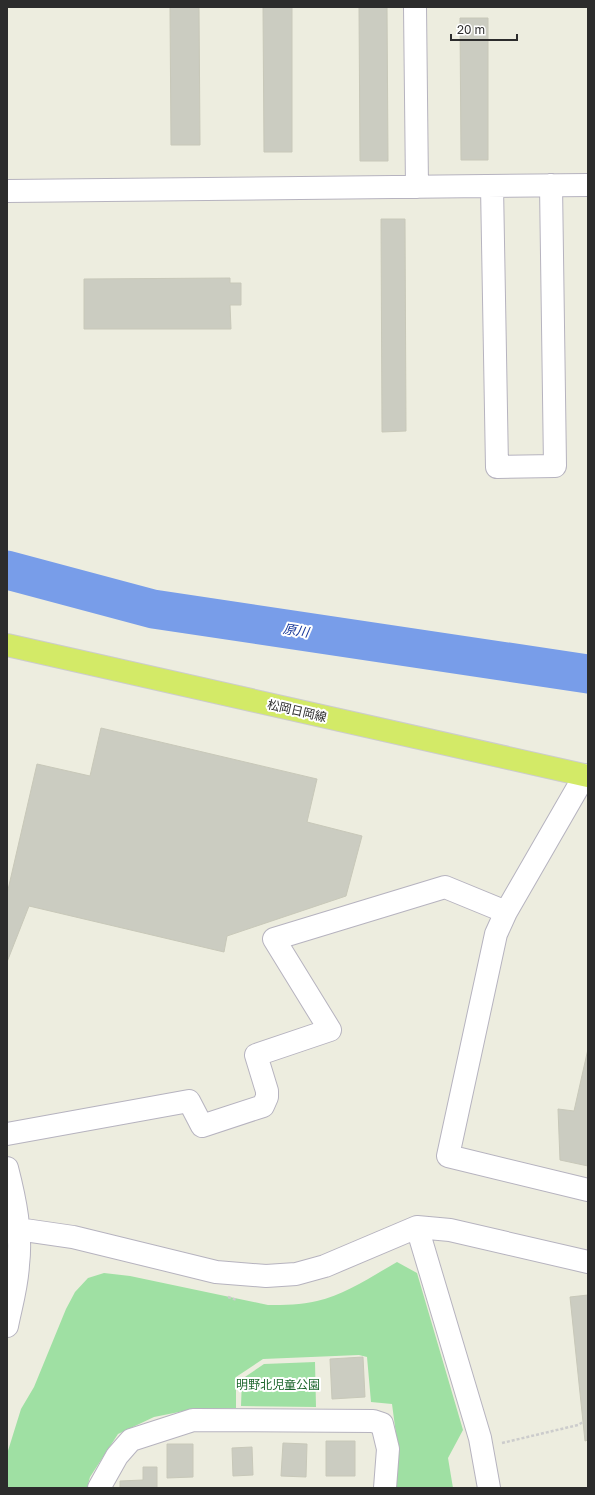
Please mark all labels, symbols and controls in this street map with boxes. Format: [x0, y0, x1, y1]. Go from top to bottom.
scale bar [451, 16, 517, 42]
text: 20 m [457, 22, 485, 37]
water label: 原川 [282, 620, 312, 640]
street label: 松岡日岡線 [266, 696, 328, 725]
park label: 明野北児童公園 [236, 1377, 320, 1392]

